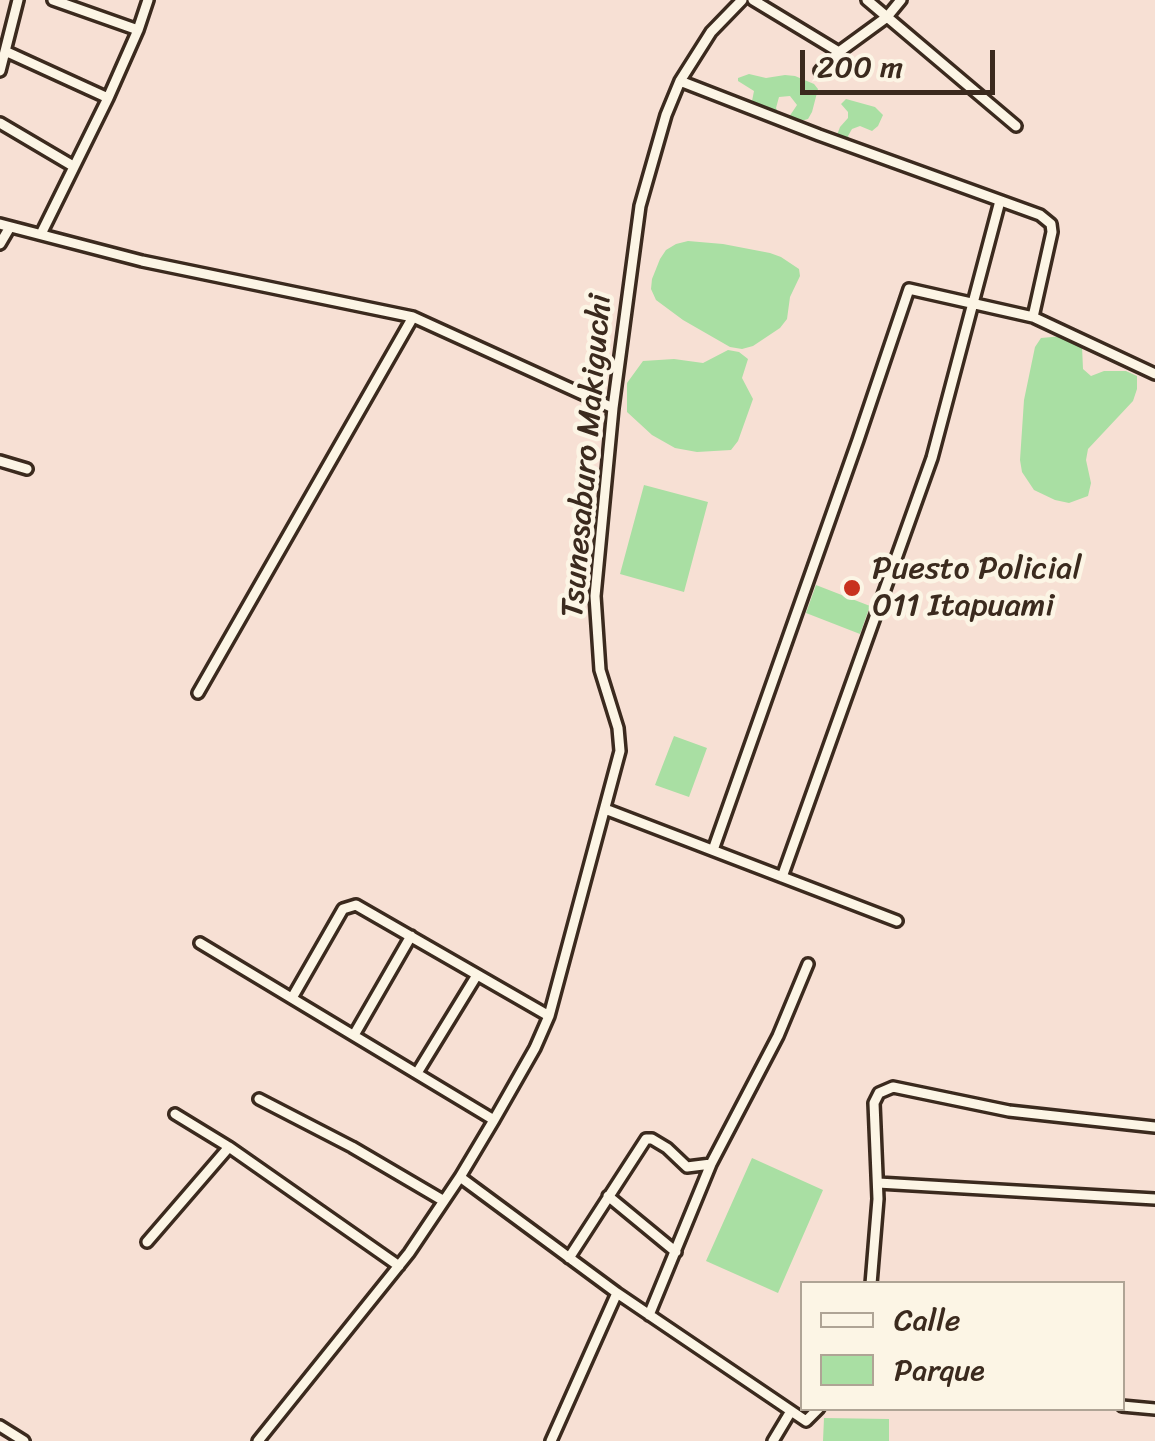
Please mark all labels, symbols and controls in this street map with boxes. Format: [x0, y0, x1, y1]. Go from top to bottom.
scale bar [805, 30, 1000, 92]
text: 200 m [817, 40, 903, 94]
street label: Tsunesaburo Makiguchi [555, 292, 621, 620]
place label: Puesto Policial 011 Itapuami [872, 551, 1082, 626]
marker: Puesto Policial 011 Itapuami [841, 577, 863, 599]
legend [800, 1281, 1125, 1411]
text: Calle [894, 1293, 960, 1347]
text: Parque [894, 1343, 985, 1397]

